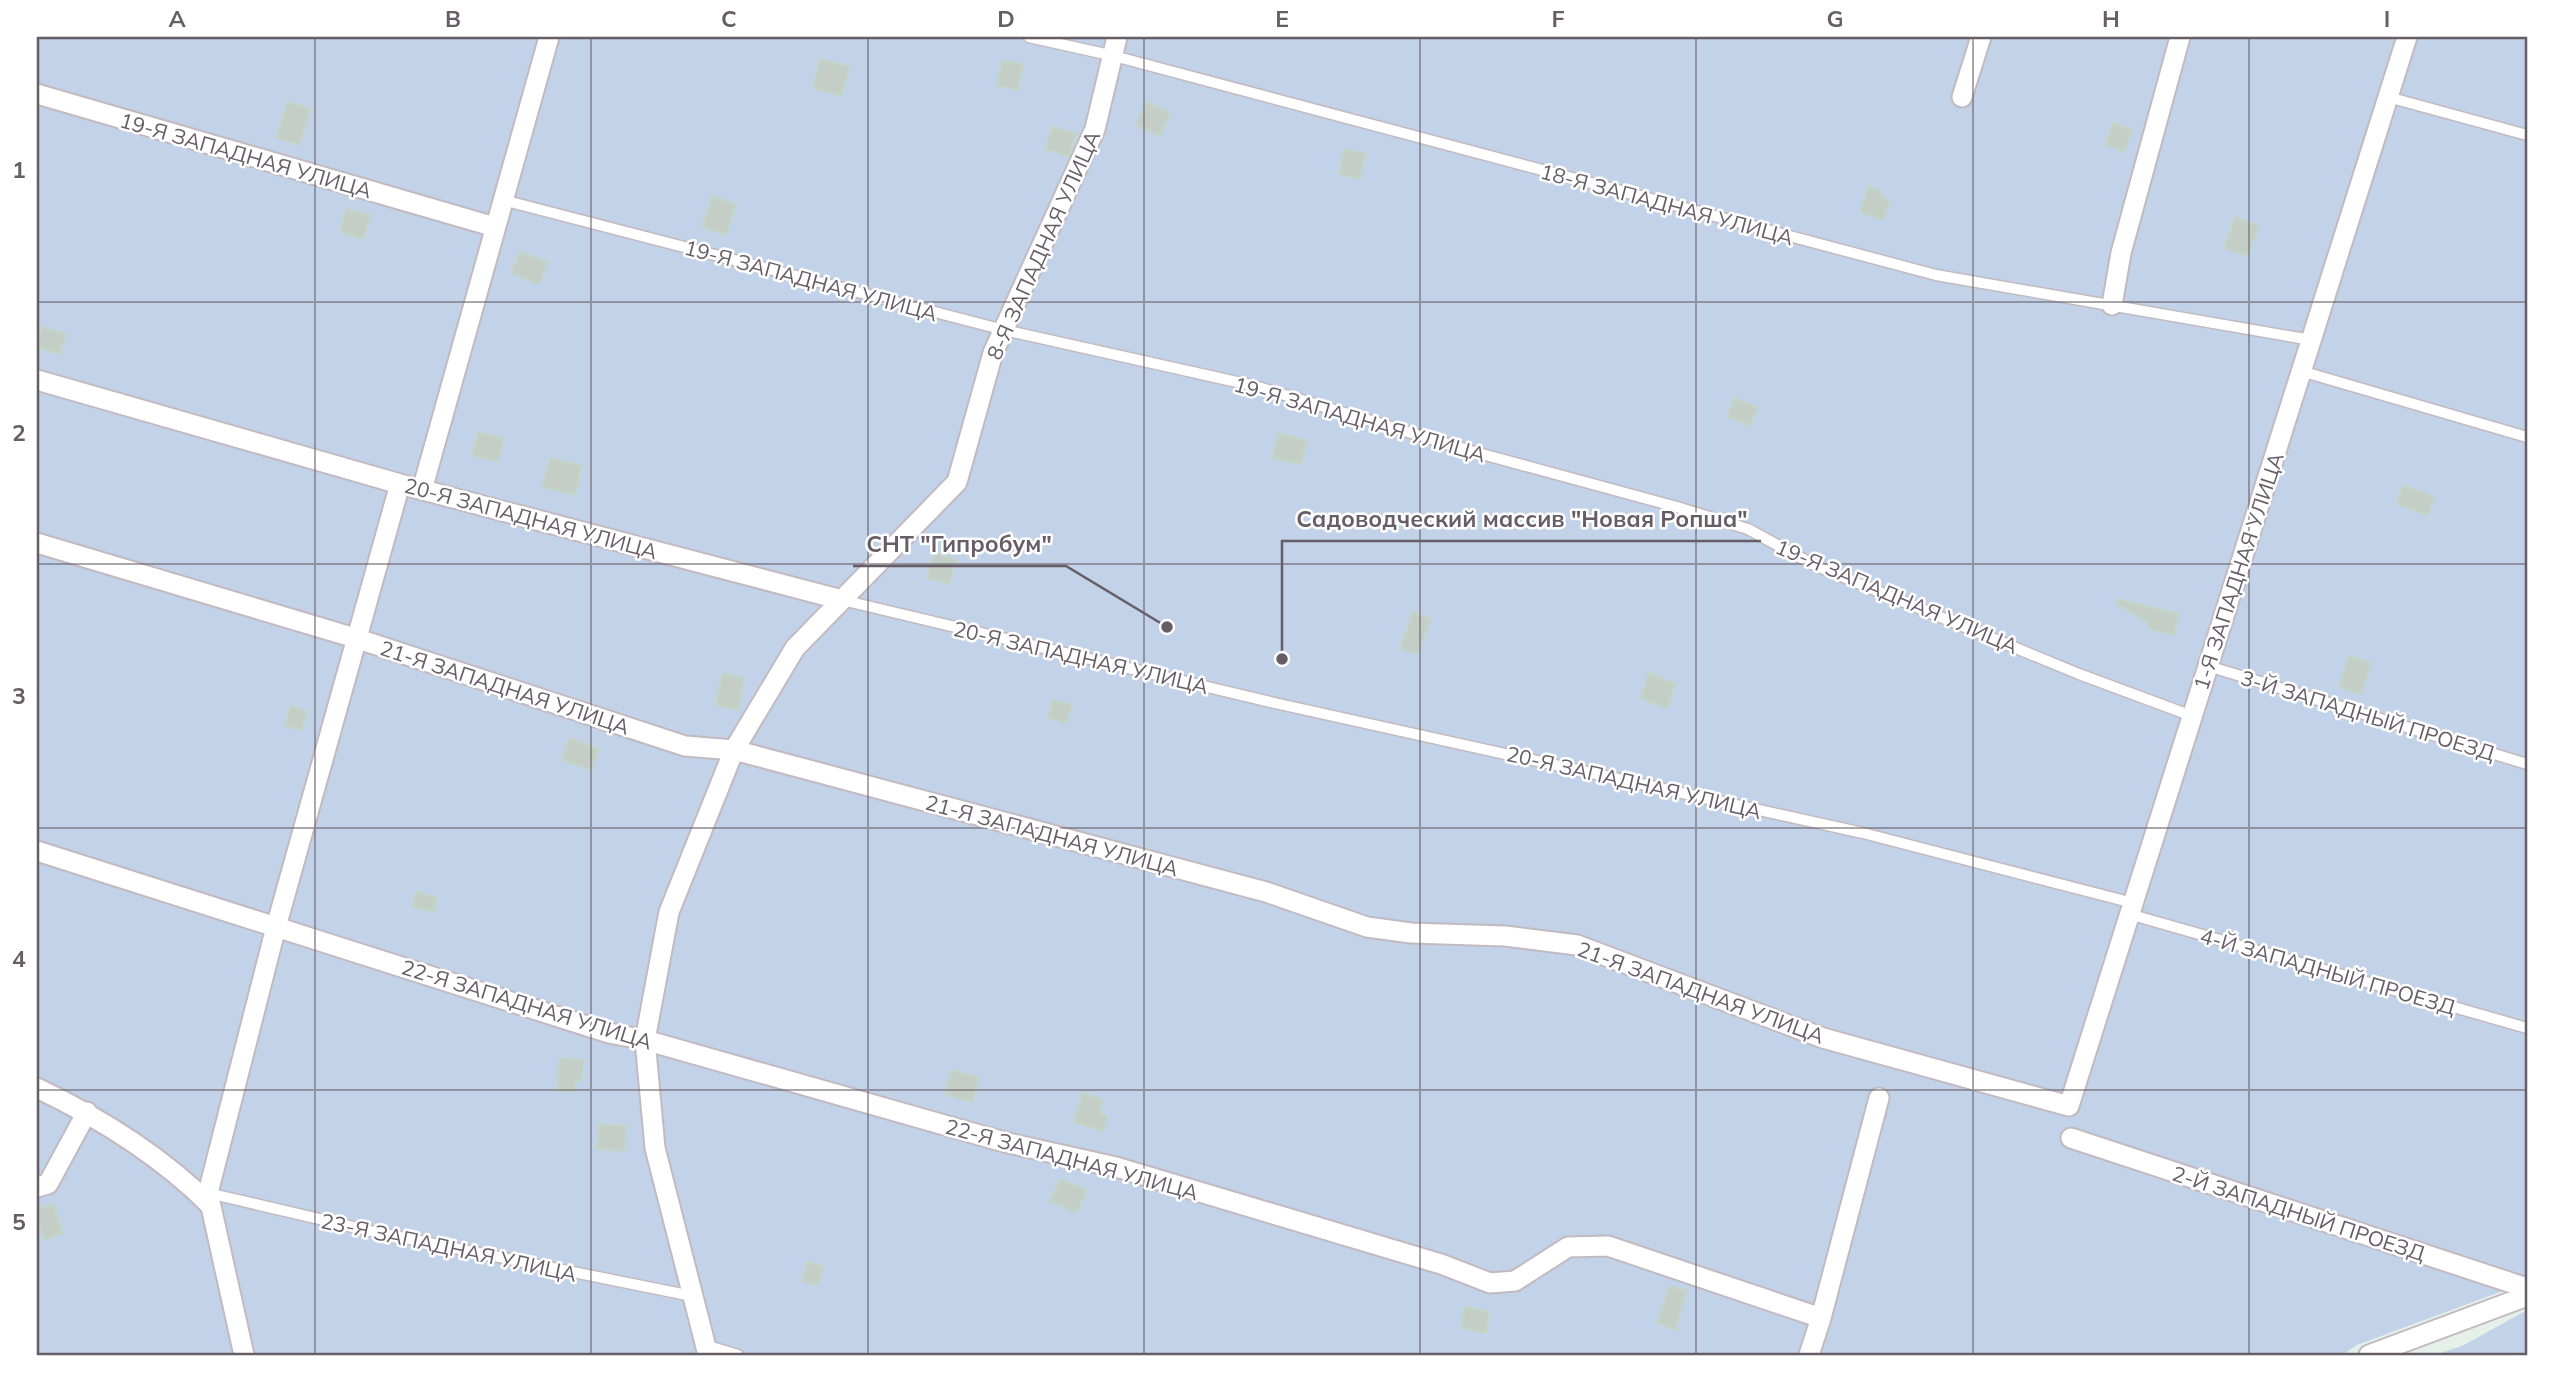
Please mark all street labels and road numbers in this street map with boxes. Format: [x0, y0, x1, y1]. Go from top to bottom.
street label: 19-Я ЗАПАДНАЯ УЛИЦА [117, 107, 375, 204]
street label: 8-Я ЗАПАДНАЯ УЛИЦА [981, 126, 1106, 364]
street label: 18-Я ЗАПАДНАЯ УЛИЦА [1538, 158, 1797, 250]
street label: 19-Я ЗАПАДНАЯ УЛИЦА [682, 234, 941, 326]
street label: 19-Я ЗАПАДНАЯ УЛИЦА [1231, 371, 1489, 468]
street label: 1-Я ЗАПАДНАЯ УЛИЦА [2187, 448, 2289, 693]
street label: 20-Я ЗАПАДНАЯ УЛИЦА [402, 472, 661, 564]
street label: 19-Я ЗАПАДНАЯ УЛИЦА [1772, 533, 2023, 659]
street label: 20-Я ЗАПАДНАЯ УЛИЦА [951, 615, 1212, 699]
street label: 21-Я ЗАПАДНАЯ УЛИЦА [377, 634, 634, 740]
street label: 3-Й ЗАПАДНЫЙ ПРОЕЗД [2238, 664, 2498, 766]
street label: 20-Я ЗАПАДНАЯ УЛИЦА [1504, 740, 1765, 824]
street label: 21-Я ЗАПАДНАЯ УЛИЦА [923, 789, 1182, 881]
street label: 4-Й ЗАПАДНЫЙ ПРОЕЗД [2197, 922, 2459, 1020]
street label: 21-Я ЗАПАДНАЯ УЛИЦА [1574, 935, 1829, 1049]
street label: 22-Я ЗАПАДНАЯ УЛИЦА [399, 953, 656, 1055]
street label: 22-Я ЗАПАДНАЯ УЛИЦА [943, 1113, 1202, 1205]
street label: 2-Й ЗАПАДНЫЙ ПРОЕЗД [2169, 1160, 2429, 1266]
street label: 23-Я ЗАПАДНАЯ УЛИЦА [319, 1207, 580, 1287]

